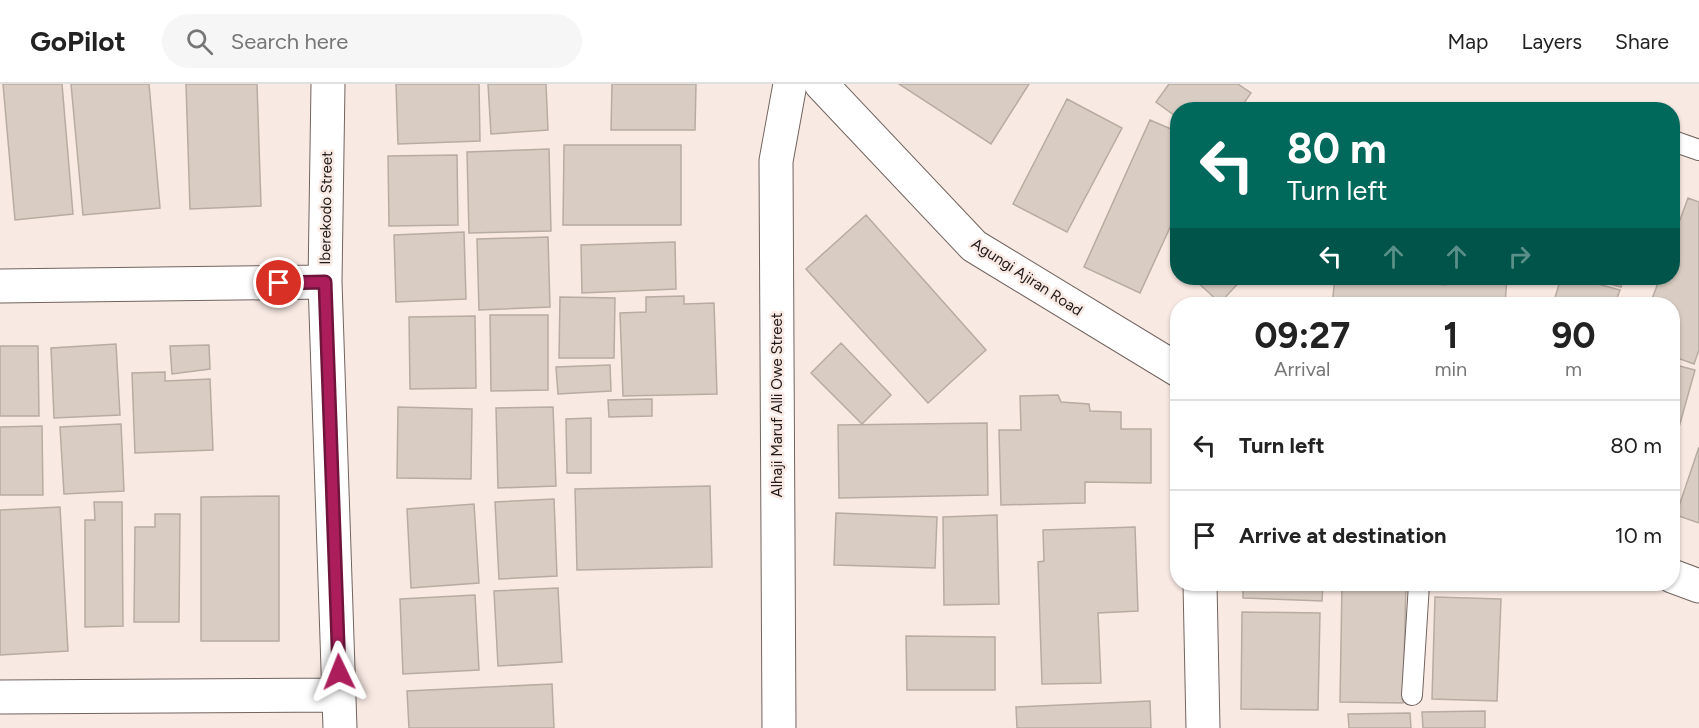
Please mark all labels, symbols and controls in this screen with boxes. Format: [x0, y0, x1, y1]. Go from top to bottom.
search box [162, 14, 582, 68]
text: GoPilot [30, 24, 126, 58]
icon: search [183, 25, 216, 58]
text: Search here [231, 28, 348, 55]
text: Map [1448, 29, 1488, 54]
text: Layers [1521, 29, 1582, 54]
text: Share [1615, 29, 1669, 54]
text: 80 m [1287, 123, 1387, 174]
icon: left [1188, 126, 1266, 204]
street label: Iberekodo Street [316, 151, 336, 265]
text: Turn left [1287, 174, 1387, 207]
street label: Agungi Ajiran Road [968, 234, 1086, 320]
icon: left [1314, 240, 1347, 273]
icon: ahead [1377, 240, 1410, 273]
icon: ahead [1440, 240, 1473, 273]
icon: right [1503, 240, 1536, 273]
pin [253, 257, 304, 308]
icon: arrive [262, 266, 295, 299]
street label: Alhaji Maruf Alli Owe Street [768, 312, 786, 497]
text: 09:27 [1254, 314, 1350, 357]
text: 1 [1443, 314, 1458, 357]
text: 90 [1551, 314, 1596, 357]
text: Arrival [1274, 357, 1330, 381]
text: min [1434, 357, 1467, 381]
text: m [1565, 357, 1582, 381]
icon: left [1188, 429, 1221, 462]
text: Turn left [1239, 432, 1325, 459]
text: 80 m [1610, 432, 1662, 459]
icon: arrive [1188, 519, 1221, 552]
text: Arrive at destination [1239, 522, 1447, 549]
text: 10 m [1615, 522, 1662, 549]
position arrow [307, 640, 371, 704]

